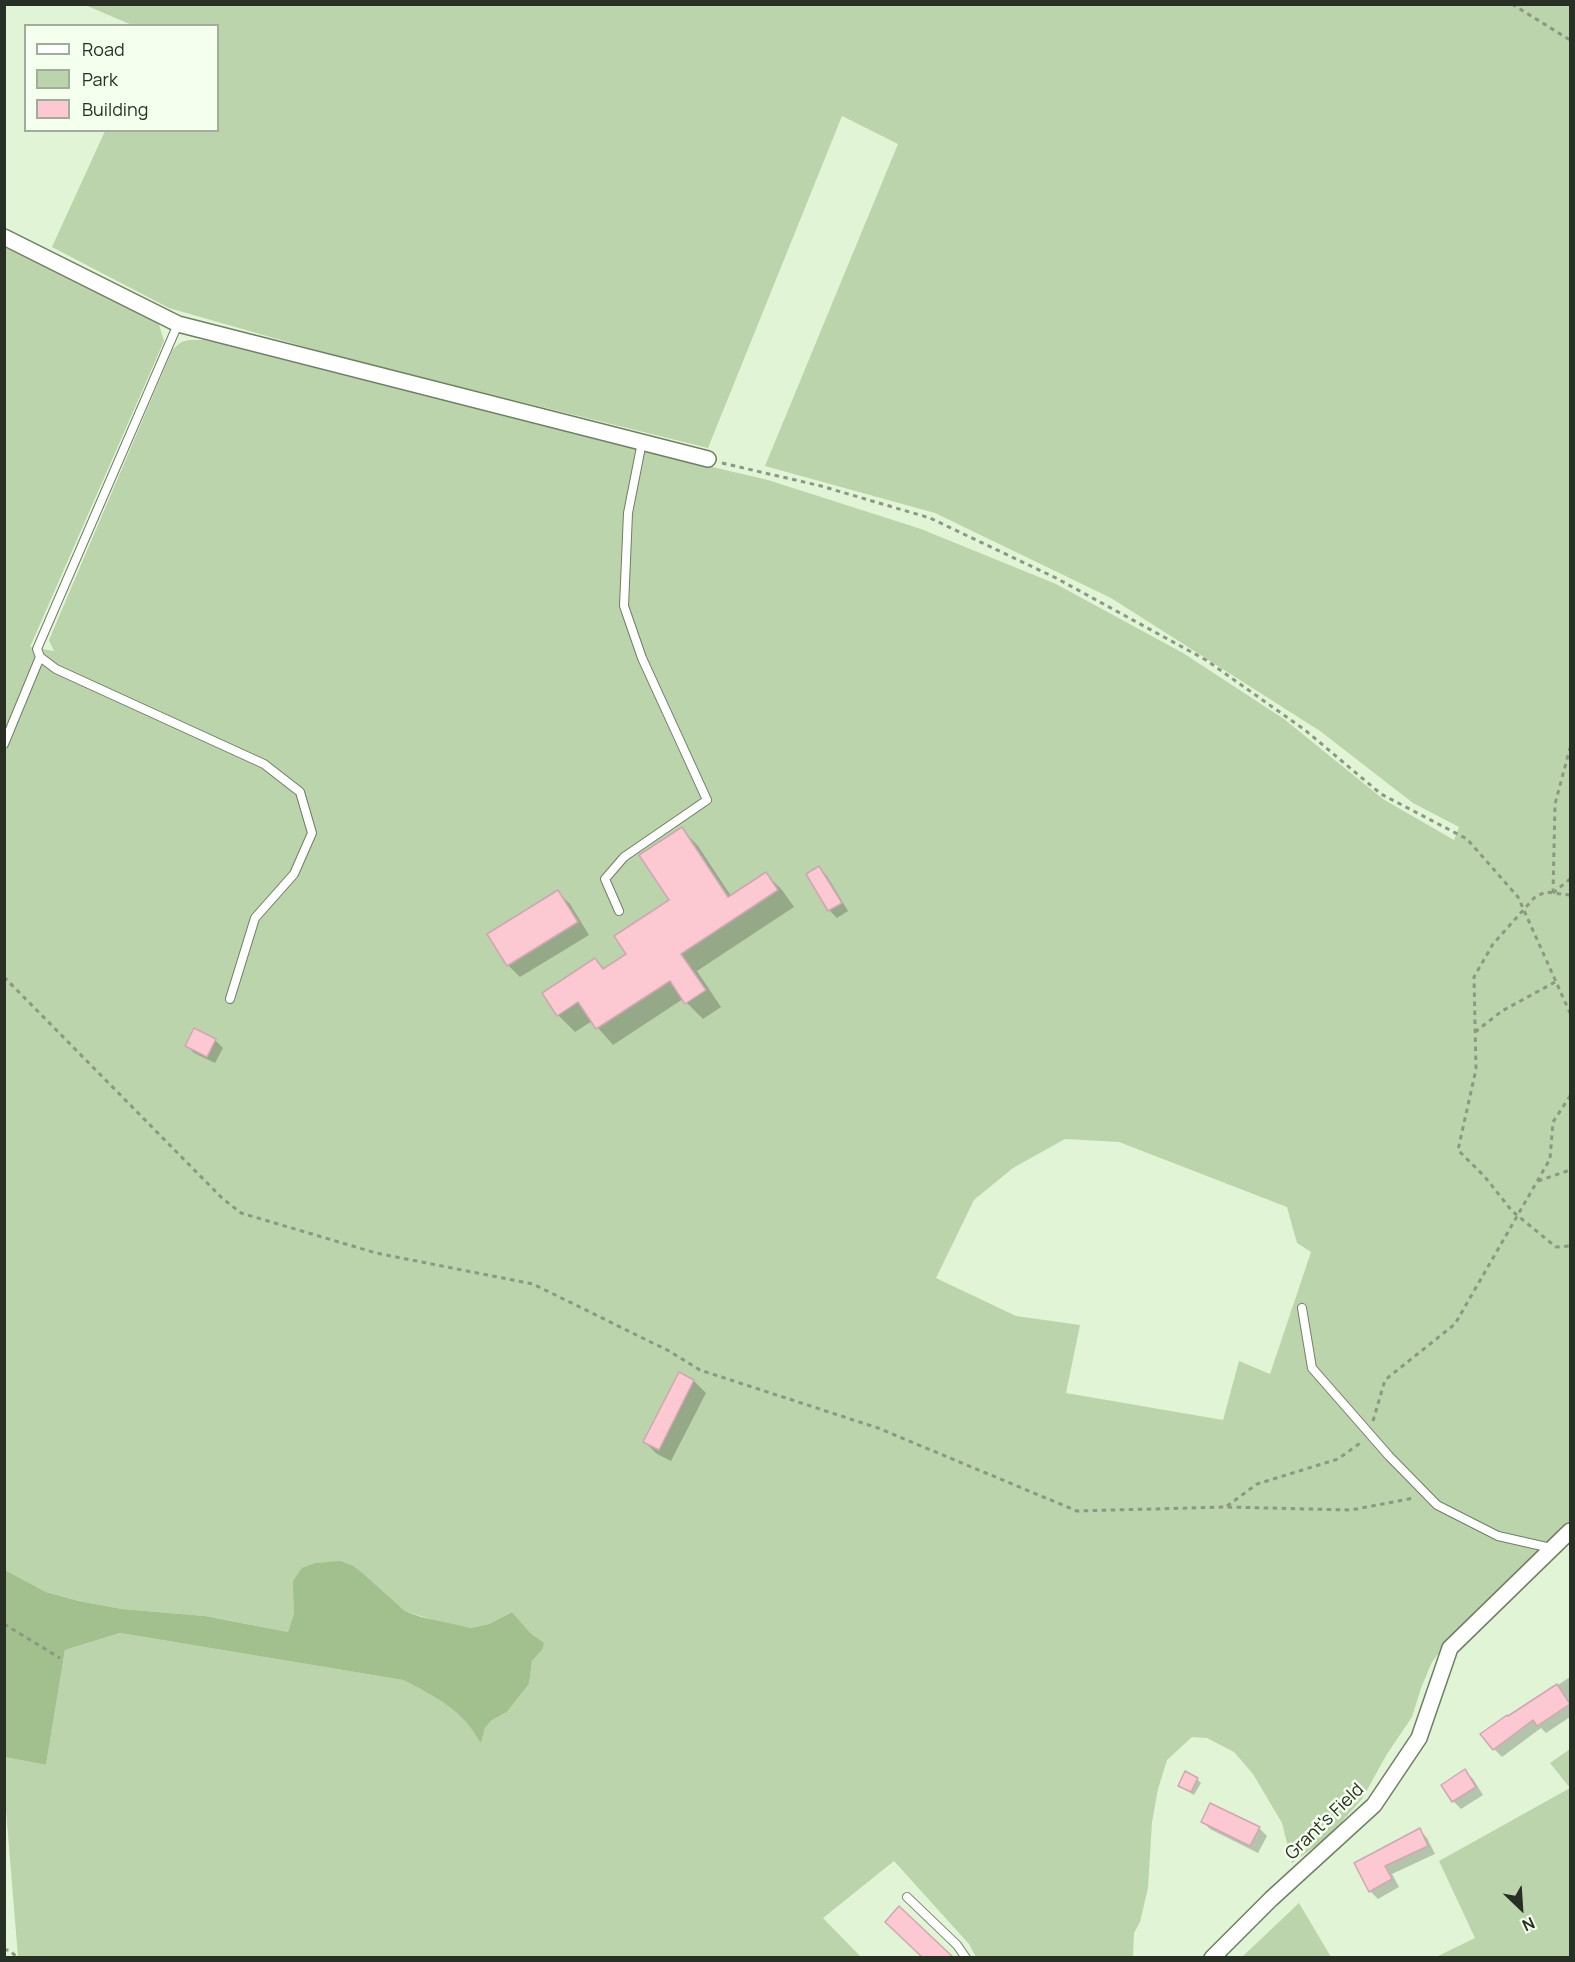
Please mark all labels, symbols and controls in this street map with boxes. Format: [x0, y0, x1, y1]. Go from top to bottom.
legend [24, 24, 219, 132]
text: Road [82, 37, 125, 61]
text: Park [82, 67, 118, 91]
text: Building [82, 97, 148, 121]
street label: Grant's Field [1281, 1779, 1369, 1865]
north arrow [1491, 1878, 1551, 1938]
text: N [1519, 1912, 1538, 1937]

